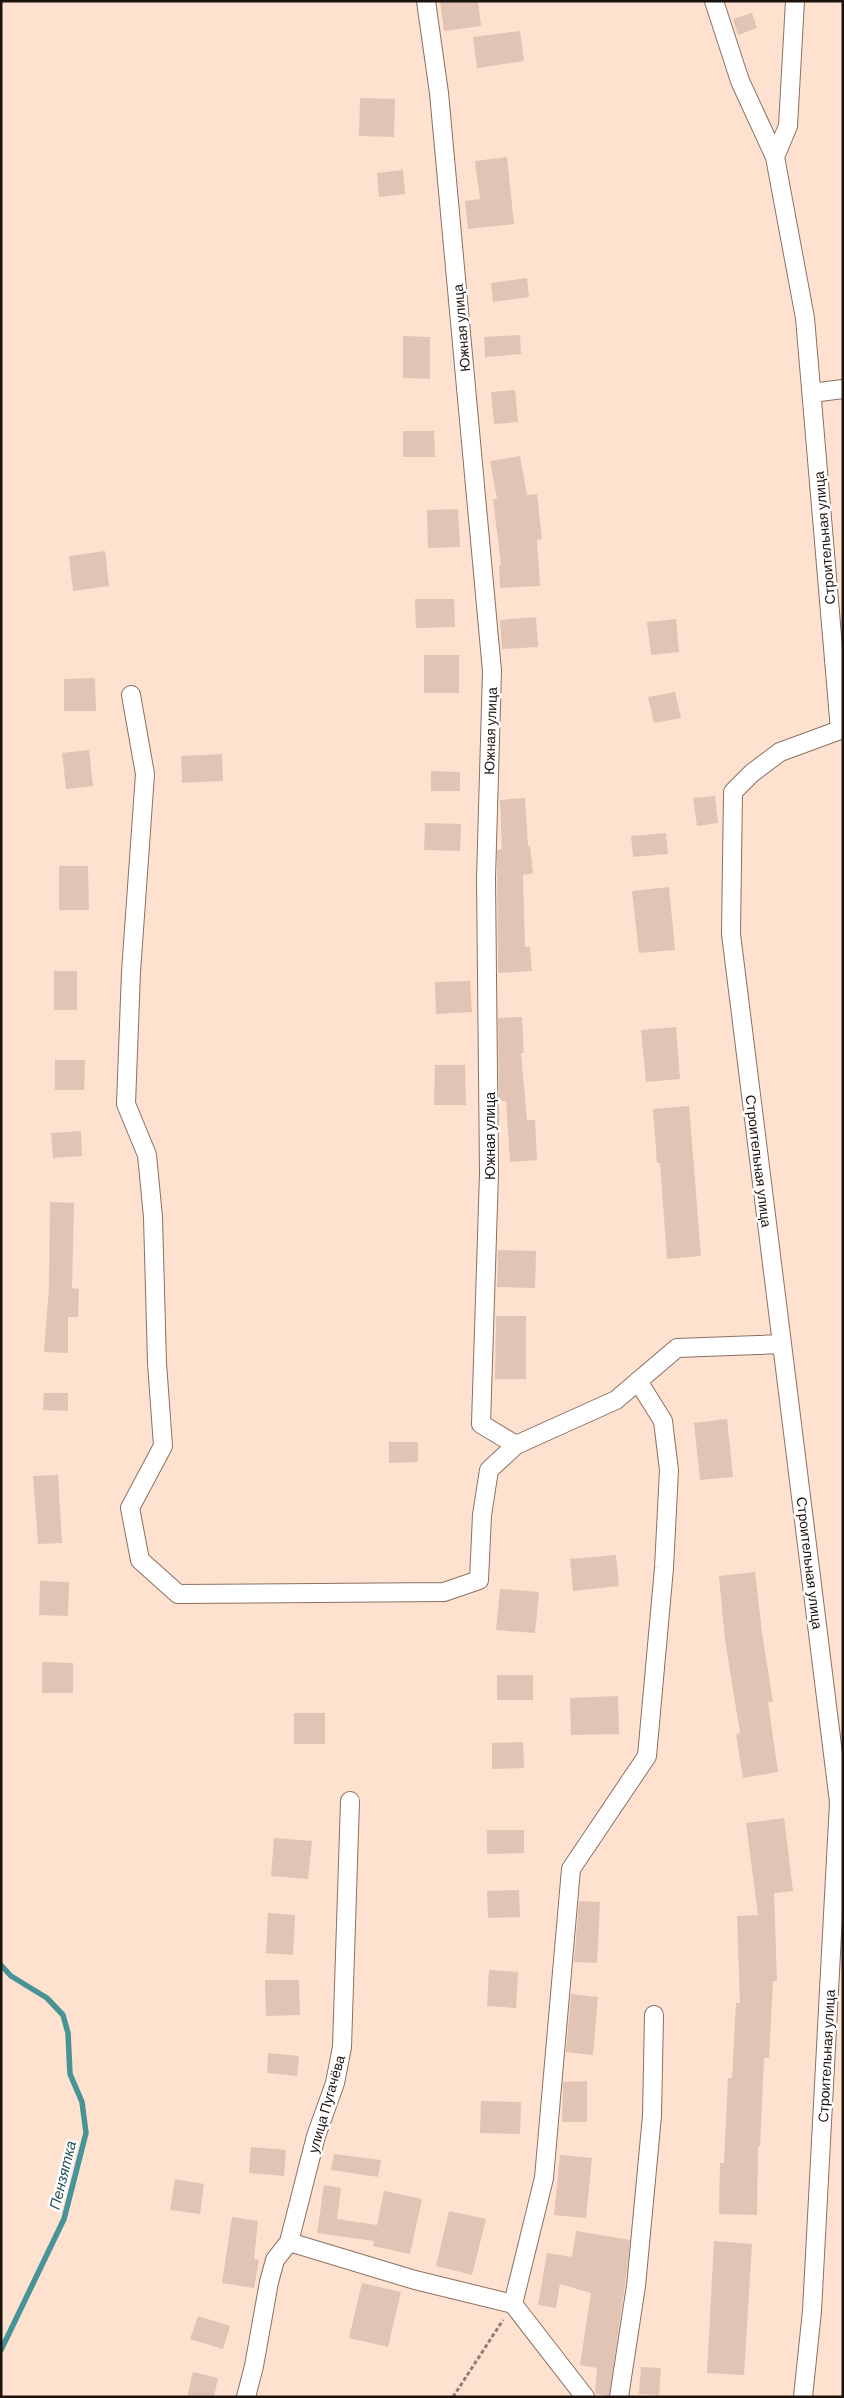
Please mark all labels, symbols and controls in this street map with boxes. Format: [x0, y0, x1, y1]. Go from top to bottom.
street label: Южная улица [449, 283, 473, 373]
street label: Строительная улица [810, 471, 838, 605]
street label: Южная улица [480, 687, 500, 775]
street label: Южная улица [481, 1092, 498, 1180]
street label: Строительная улица [742, 1094, 776, 1228]
street label: Строительная улица [793, 1496, 827, 1630]
street label: Строительная улица [814, 1989, 838, 2123]
street label: улица Пугачёва [304, 2053, 348, 2155]
water label: Пензятка [45, 2139, 79, 2211]

